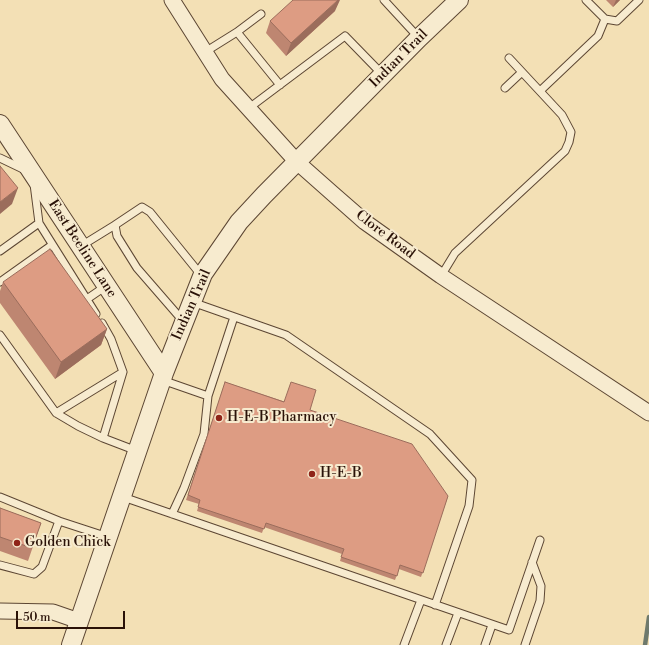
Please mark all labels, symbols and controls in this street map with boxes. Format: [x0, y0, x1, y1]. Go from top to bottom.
street label: Indian Trail [366, 26, 432, 92]
street label: East Beeline Lane [44, 197, 120, 301]
street label: Clore Road [352, 207, 418, 263]
street label: Indian Trail [169, 267, 215, 343]
place label: H-E-B Pharmacy [227, 410, 336, 426]
marker: H-E-B Pharmacy [214, 413, 224, 423]
place label: H-E-B [320, 466, 362, 482]
marker: H-E-B [307, 469, 317, 479]
place label: Golden Chick [25, 535, 111, 551]
marker: Golden Chick [12, 538, 22, 548]
scale bar [18, 603, 127, 629]
text: 50 m [23, 610, 51, 625]

